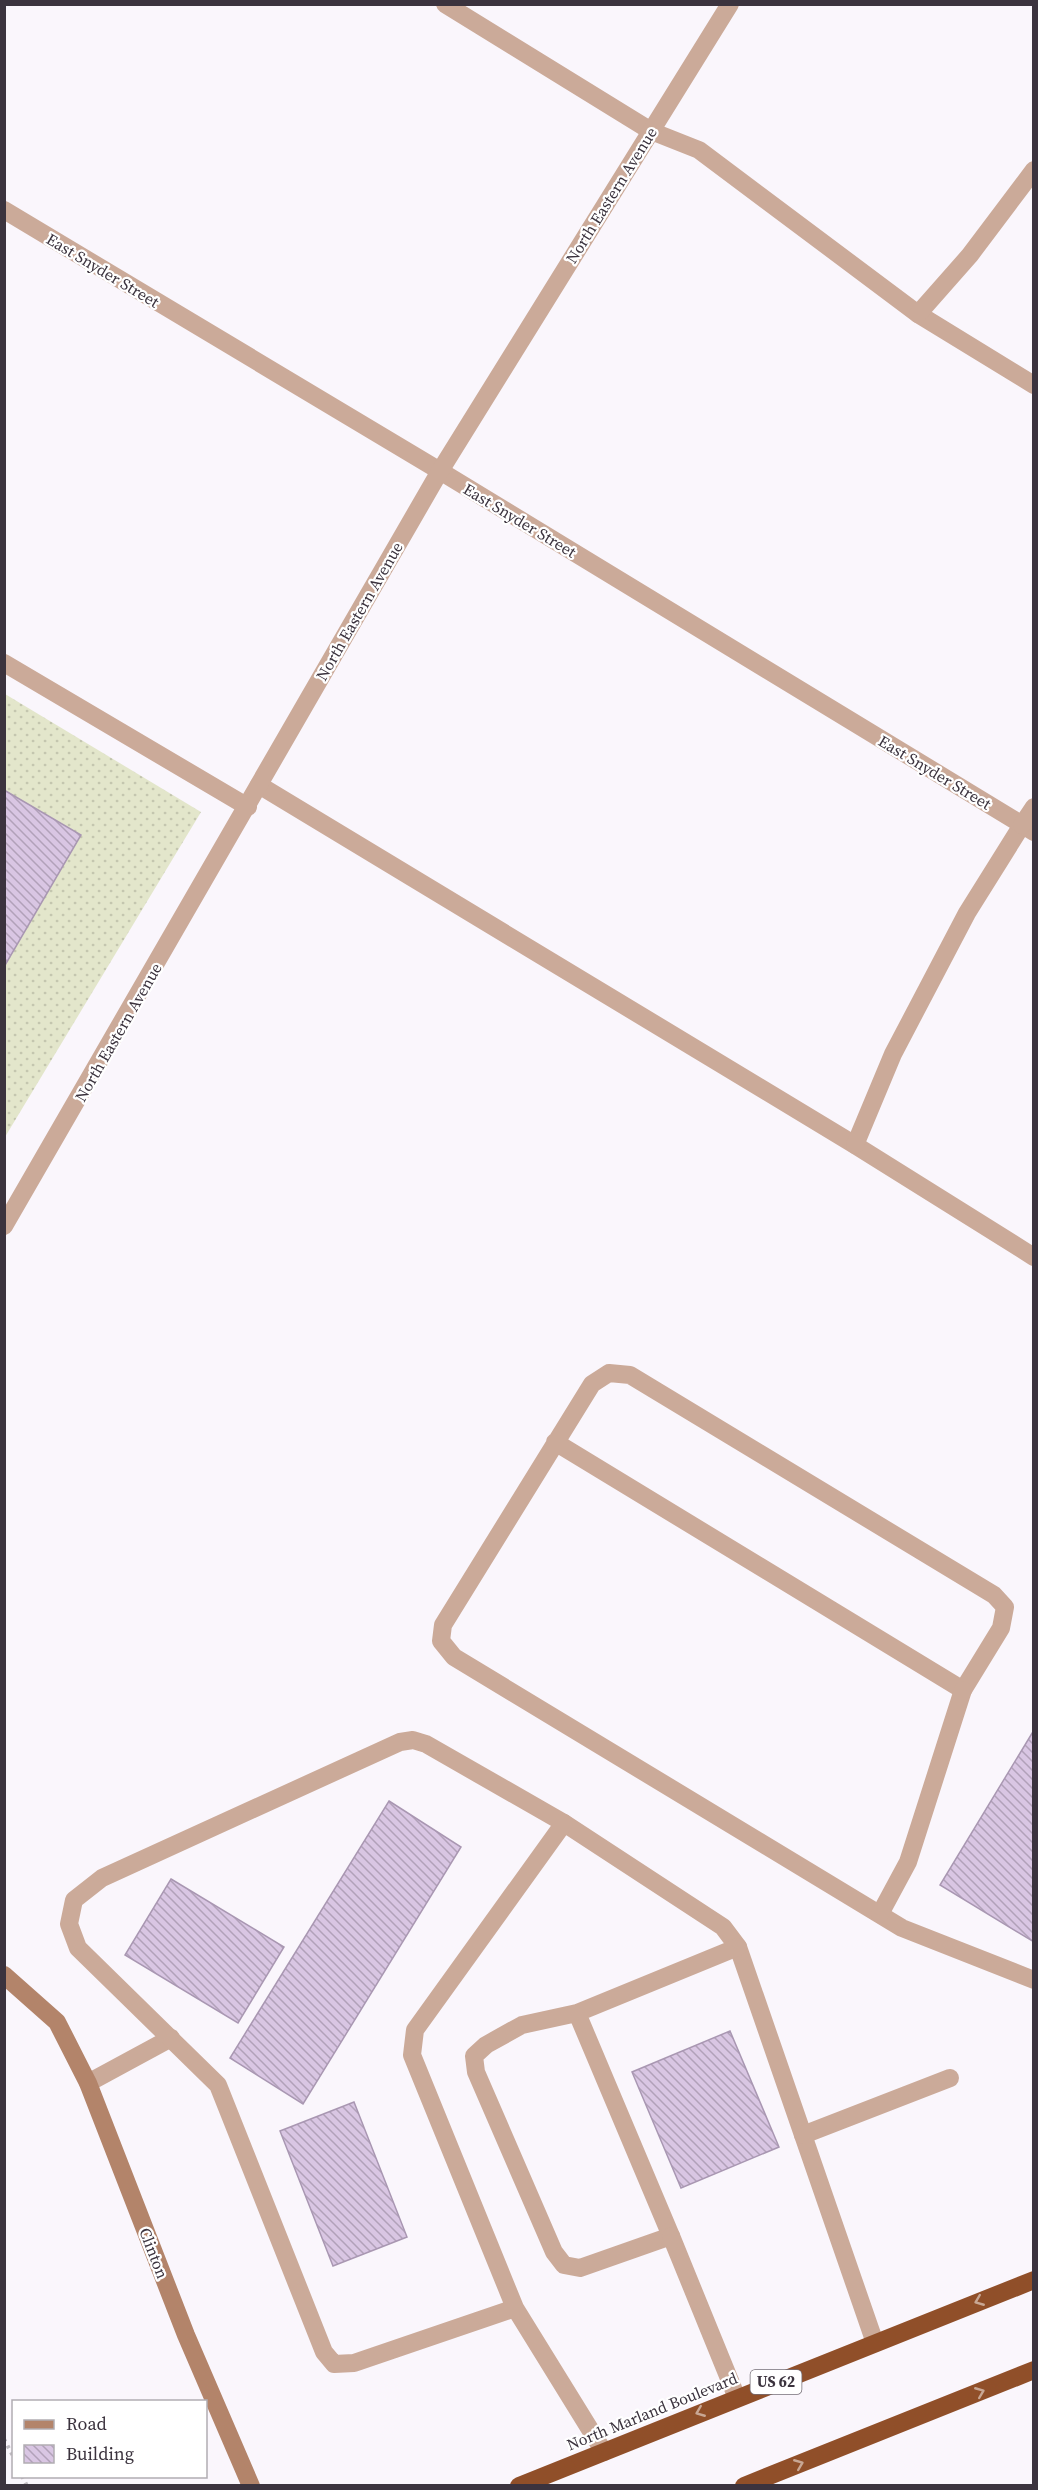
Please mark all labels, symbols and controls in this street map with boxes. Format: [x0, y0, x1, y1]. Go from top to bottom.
street label: North Eastern Avenue [560, 123, 662, 267]
street label: East Snyder Street [42, 228, 164, 313]
street label: East Snyder Street [459, 478, 581, 563]
street label: North Eastern Avenue [310, 538, 408, 684]
street label: East Snyder Street [874, 730, 996, 815]
street label: North Eastern Avenue [69, 959, 167, 1105]
street label: Clinton [134, 2224, 174, 2282]
one-way arrow [974, 2294, 985, 2306]
street label: North Marland Boulevard [563, 2367, 741, 2455]
road number: US 62 [750, 2370, 802, 2394]
one-way arrow [974, 2386, 984, 2399]
legend [12, 2400, 207, 2478]
one-way arrow [696, 2405, 706, 2418]
text: Road [66, 2411, 107, 2436]
text: Building [66, 2441, 134, 2466]
one-way arrow [792, 2459, 803, 2471]

